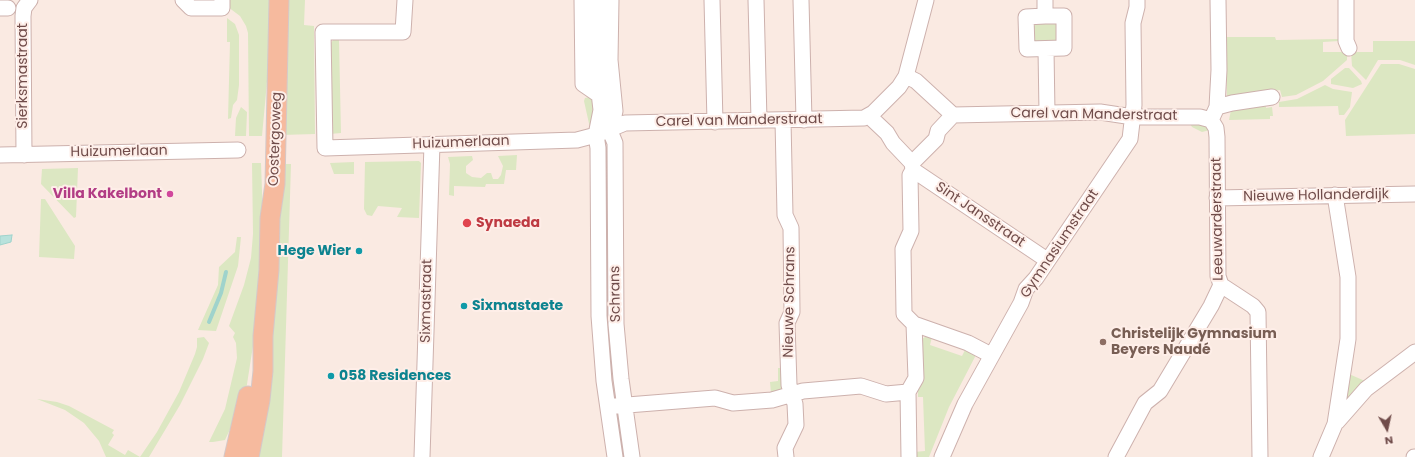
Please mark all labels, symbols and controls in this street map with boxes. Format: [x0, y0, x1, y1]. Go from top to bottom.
street label: Sierksmastraat [15, 23, 31, 129]
street label: Oostergoweg [266, 92, 286, 186]
street label: Carel van Manderstraat [1010, 105, 1178, 125]
street label: Carel van Manderstraat [655, 111, 823, 131]
street label: Huizumerlaan [412, 133, 510, 153]
street label: Huizumerlaan [70, 143, 168, 161]
street label: Leeuwarderstraat [1209, 157, 1227, 281]
street label: Sint Jansstraat [932, 179, 1028, 251]
place label: Villa Kakelbont [53, 186, 162, 202]
street label: Gymnasiumstraat [1017, 186, 1103, 302]
street label: Nieuwe Hollanderdijk [1243, 186, 1389, 206]
marker: Villa Kakelbont [165, 189, 175, 199]
place label: Synaeda [476, 215, 540, 231]
marker: Synaeda [461, 217, 473, 229]
place label: Hege Wier [278, 243, 351, 259]
marker: Hege Wier [354, 246, 364, 256]
street label: Nieuwe Schrans [781, 246, 799, 358]
street label: Sixmastraat [418, 259, 436, 343]
street label: Schrans [607, 266, 625, 322]
place label: Sixmastaete [472, 298, 563, 314]
marker: Sixmastaete [459, 301, 469, 311]
place label: Christelijk Gymnasium Beyers Naudé [1111, 326, 1277, 358]
marker: Christelijk Gymnasium Beyers Naudé [1098, 337, 1108, 347]
place label: 058 Residences [339, 368, 451, 384]
marker: 058 Residences [326, 371, 336, 381]
north arrow [1367, 409, 1407, 449]
text: N [1384, 432, 1394, 449]

